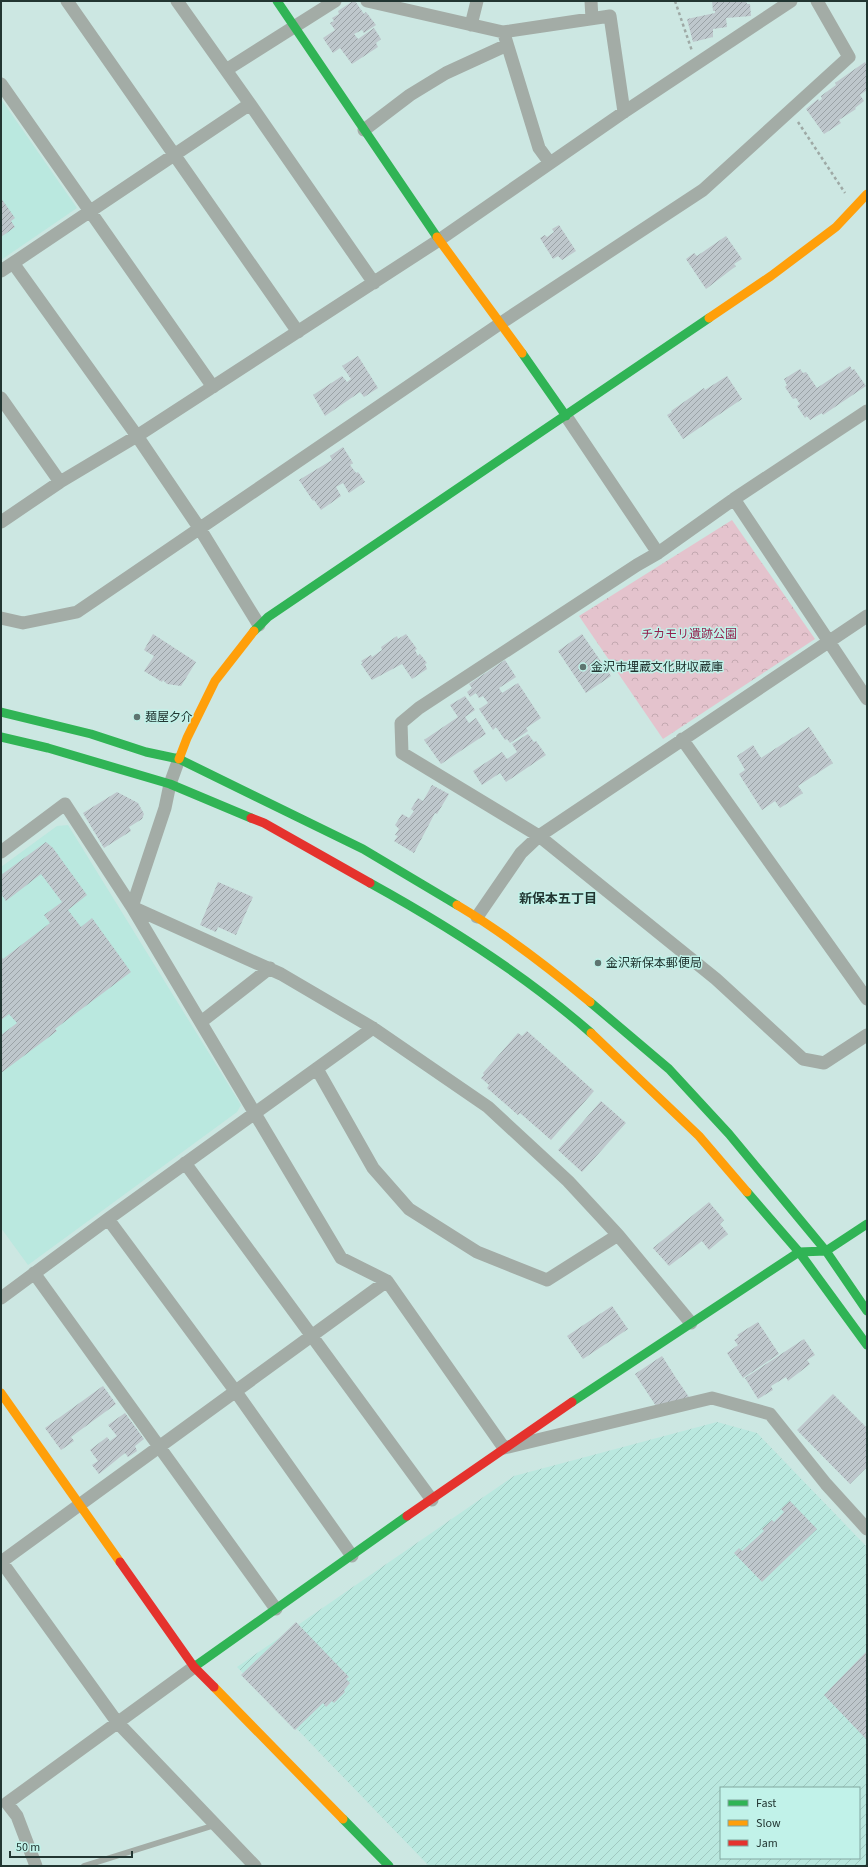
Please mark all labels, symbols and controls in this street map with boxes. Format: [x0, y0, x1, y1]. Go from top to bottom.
park label: チカモリ遺跡公園 [641, 626, 737, 643]
place label: 金沢市埋蔵文化財収蔵庫 [591, 659, 723, 676]
marker: 金沢市埋蔵文化財収蔵庫 [578, 662, 588, 672]
place label: 麺屋夕介 [145, 709, 193, 726]
marker: 麺屋夕介 [132, 712, 142, 722]
district label: 新保本五丁目 [519, 890, 597, 908]
place label: 金沢新保本郵便局 [606, 955, 702, 972]
marker: 金沢新保本郵便局 [593, 958, 603, 968]
legend [720, 1787, 860, 1859]
text: Fast [756, 1795, 776, 1812]
text: Slow [756, 1815, 781, 1832]
scale bar [10, 1833, 132, 1859]
text: Jam [756, 1835, 778, 1852]
text: 50 m [16, 1839, 40, 1856]

